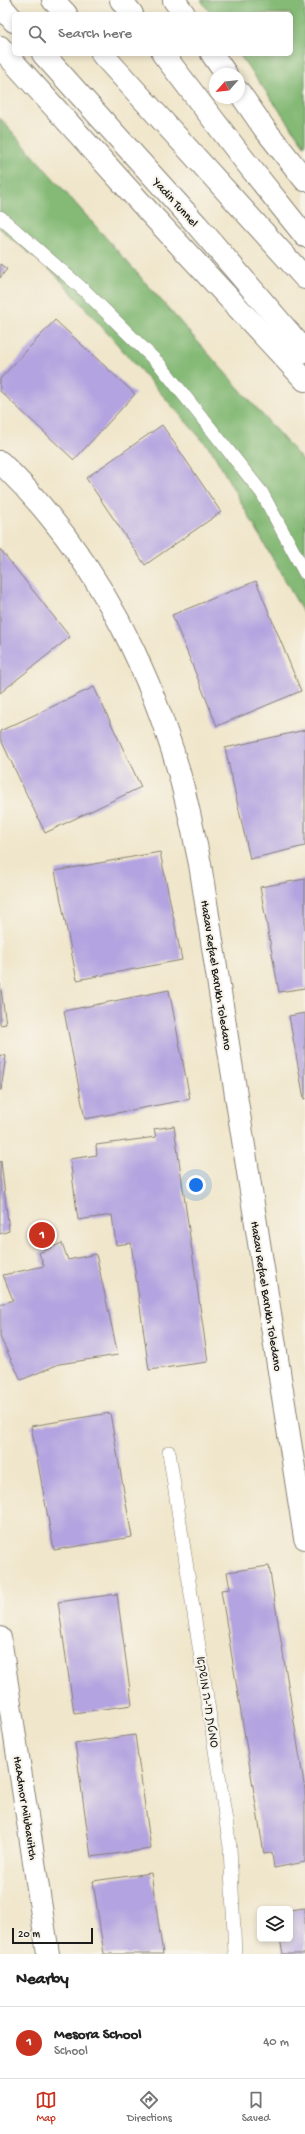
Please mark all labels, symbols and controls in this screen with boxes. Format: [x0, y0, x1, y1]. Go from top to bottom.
search box [12, 12, 293, 56]
icon: search [26, 23, 48, 45]
text: Search here [58, 25, 132, 43]
north arrow [209, 68, 245, 104]
street label: Yadin Tunnel [148, 175, 200, 231]
street label: HaRav Refael Barukh Toledano [196, 899, 234, 1051]
your location [186, 1175, 206, 1195]
pin: 1 [29, 1220, 55, 1250]
street label: HaRav Refael Barukh Toledano [246, 1220, 284, 1372]
street label: סמטת חי-ה מושקא [192, 1655, 221, 1749]
street label: HaAdmor Milubavitch [9, 1755, 39, 1862]
map controls [257, 1906, 293, 1942]
button: layers [257, 1906, 293, 1942]
scale bar [12, 1926, 93, 1945]
text: 20 m [18, 1929, 40, 1941]
text: Nearby [16, 1970, 69, 1990]
text: Mesora School [54, 2026, 142, 2044]
text: 1 [26, 2035, 32, 2050]
text: 40 m [263, 2035, 289, 2050]
text: School [54, 2044, 88, 2059]
tab: Map [35, 2089, 57, 2125]
tab: Directions [127, 2089, 172, 2125]
tab: Saved [242, 2089, 270, 2125]

